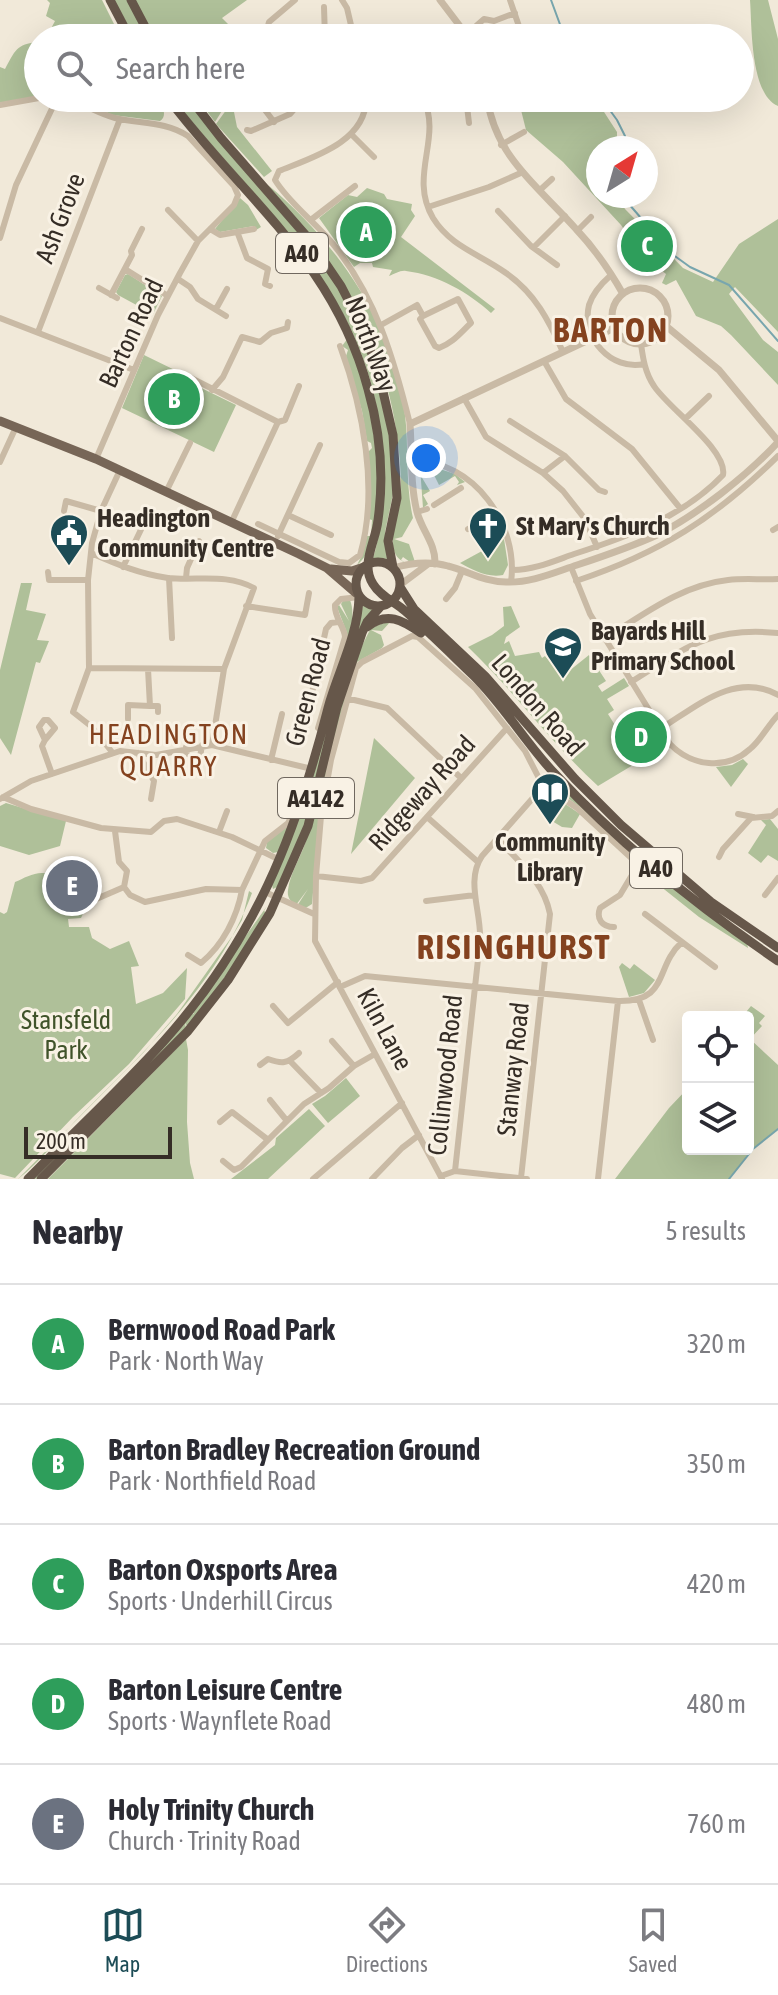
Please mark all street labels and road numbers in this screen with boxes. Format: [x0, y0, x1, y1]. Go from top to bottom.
street label: Ash Grove [29, 169, 91, 267]
road number: A40 [276, 233, 328, 273]
street label: Barton Road [93, 274, 169, 392]
street label: North Way [339, 292, 403, 396]
street label: Green Road [279, 635, 337, 749]
street label: London Road [486, 648, 590, 762]
street label: Ridgeway Road [362, 729, 482, 857]
road number: A4142 [278, 778, 354, 818]
road number: A40 [630, 848, 682, 888]
street label: Kiln Lane [351, 983, 419, 1075]
street label: Collinwood Road [422, 993, 468, 1157]
street label: Stanway Road [491, 1001, 535, 1137]

